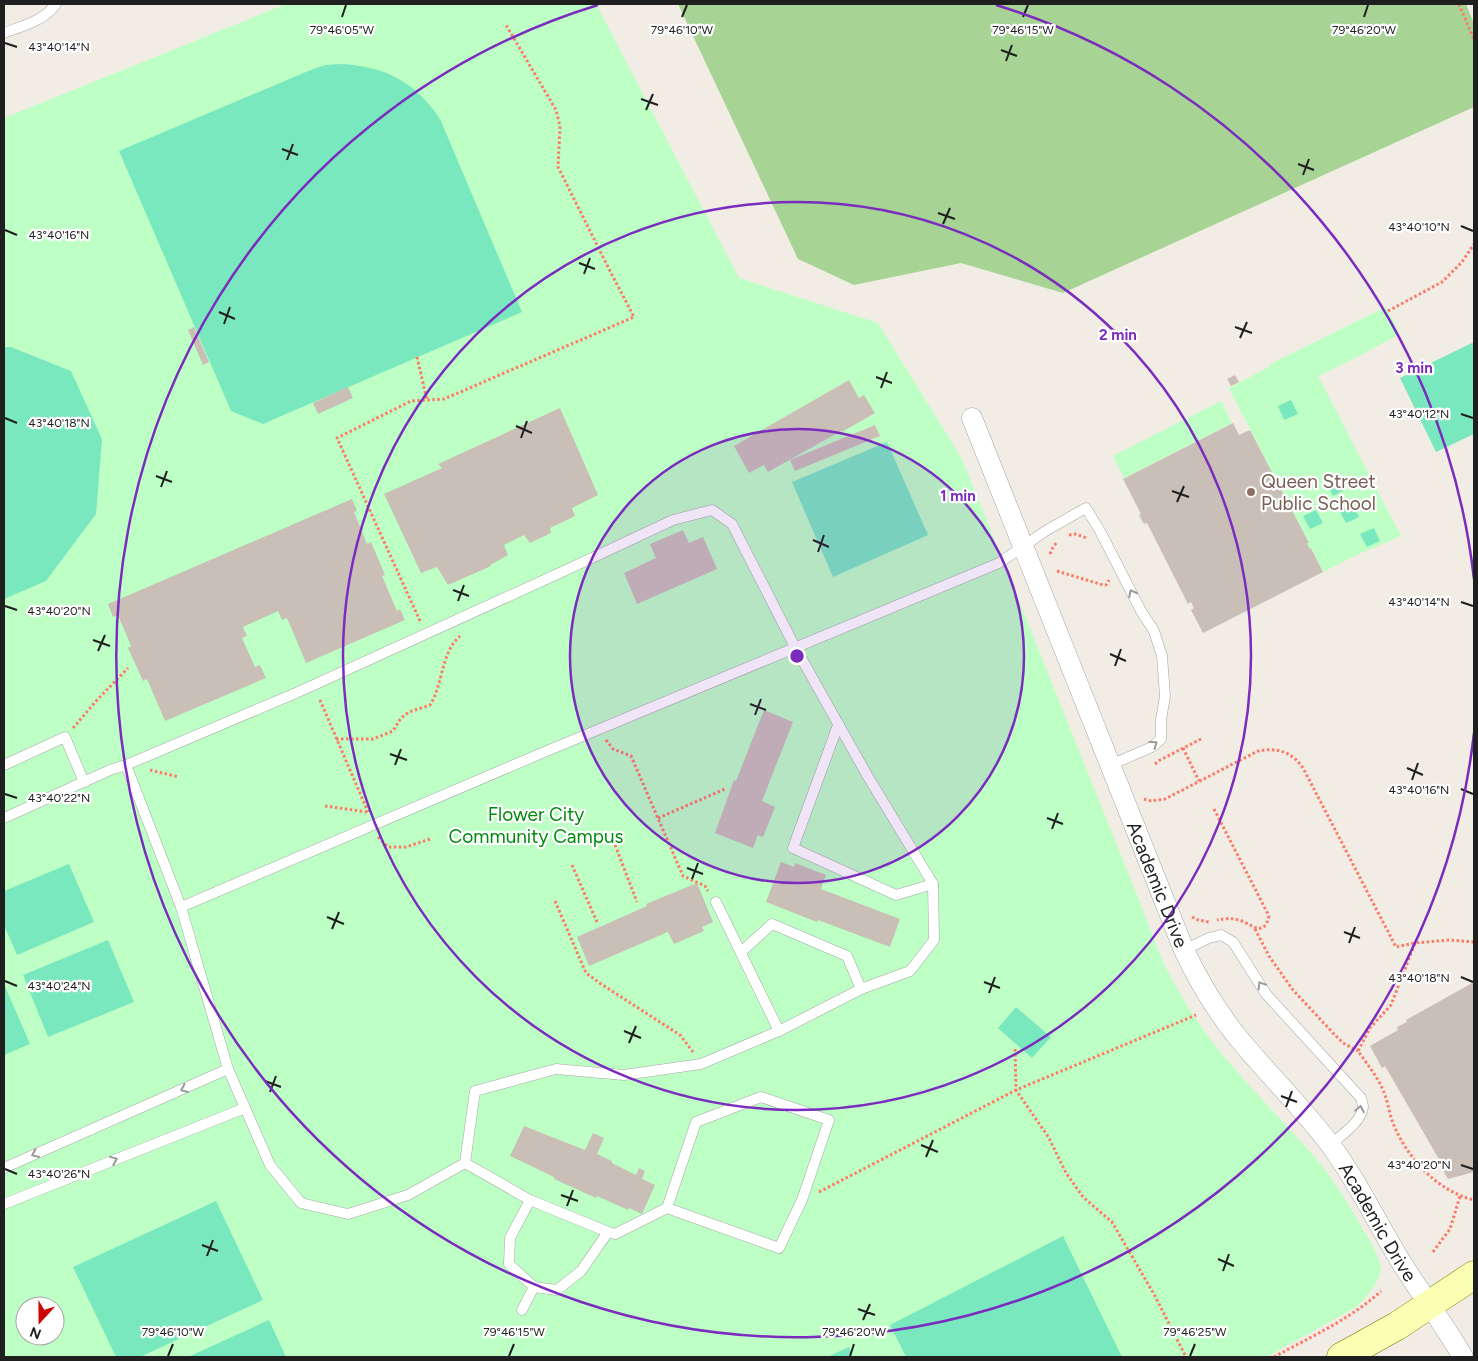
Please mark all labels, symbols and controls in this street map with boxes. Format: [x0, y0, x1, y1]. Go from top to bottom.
text: 79°46'05"W [310, 23, 375, 37]
text: 79°46'10"W [651, 23, 714, 37]
text: 79°46'15"W [992, 23, 1054, 37]
text: 79°46'20"W [1332, 23, 1397, 37]
text: 43°40'14"N [28, 40, 90, 54]
text: 43°40'10"N [1388, 220, 1450, 234]
text: 43°40'16"N [29, 228, 89, 242]
text: 2 min [1099, 326, 1137, 344]
text: 3 min [1395, 359, 1433, 377]
text: 43°40'12"N [1389, 407, 1449, 421]
text: 43°40'18"N [28, 416, 90, 430]
place label: Queen Street Public School [1261, 470, 1376, 515]
marker: Queen Street Public School [1245, 486, 1257, 498]
text: 1 min [940, 487, 976, 505]
one-way arrow [1128, 589, 1138, 598]
text: 43°40'14"N [1388, 595, 1450, 609]
text: 43°40'20"N [27, 604, 91, 618]
centre of rings [788, 647, 806, 665]
one-way arrow [1148, 741, 1158, 750]
text: 43°40'16"N [1389, 783, 1449, 797]
text: 43°40'22"N [28, 791, 90, 805]
park label: Flower City Community Campus [449, 803, 624, 848]
street label: Academic Drive [1122, 818, 1193, 951]
text: 43°40'18"N [1388, 971, 1450, 985]
text: 43°40'24"N [27, 979, 91, 993]
one-way arrow [1257, 982, 1267, 991]
one-way arrow [180, 1082, 189, 1093]
one-way arrow [1355, 1104, 1365, 1113]
one-way arrow [31, 1148, 40, 1159]
one-way arrow [109, 1156, 118, 1166]
street label: Academic Drive [1334, 1158, 1421, 1286]
text: 43°40'20"N [1387, 1158, 1451, 1172]
text: 43°40'26"N [28, 1167, 90, 1181]
north arrow [15, 1296, 65, 1346]
text: N [27, 1323, 44, 1343]
text: 79°46'10"W [142, 1325, 205, 1339]
text: 79°46'15"W [483, 1325, 545, 1339]
text: 79°46'20"W [822, 1325, 887, 1339]
text: 79°46'25"W [1163, 1325, 1227, 1339]

